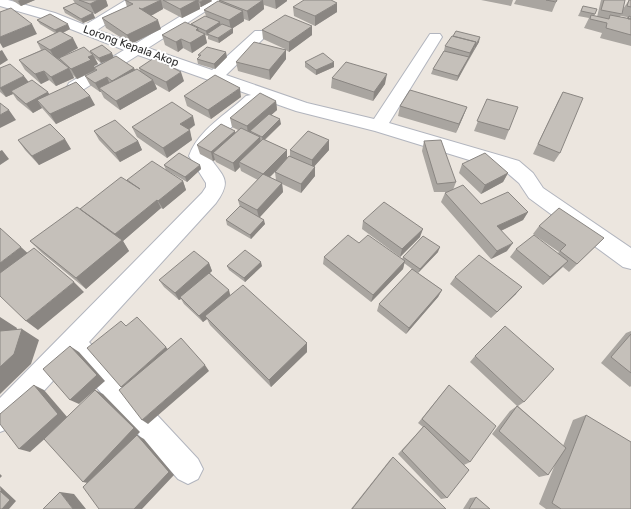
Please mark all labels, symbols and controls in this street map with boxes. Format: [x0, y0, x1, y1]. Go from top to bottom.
street label: Lorong Kepala Akop [82, 23, 180, 69]

